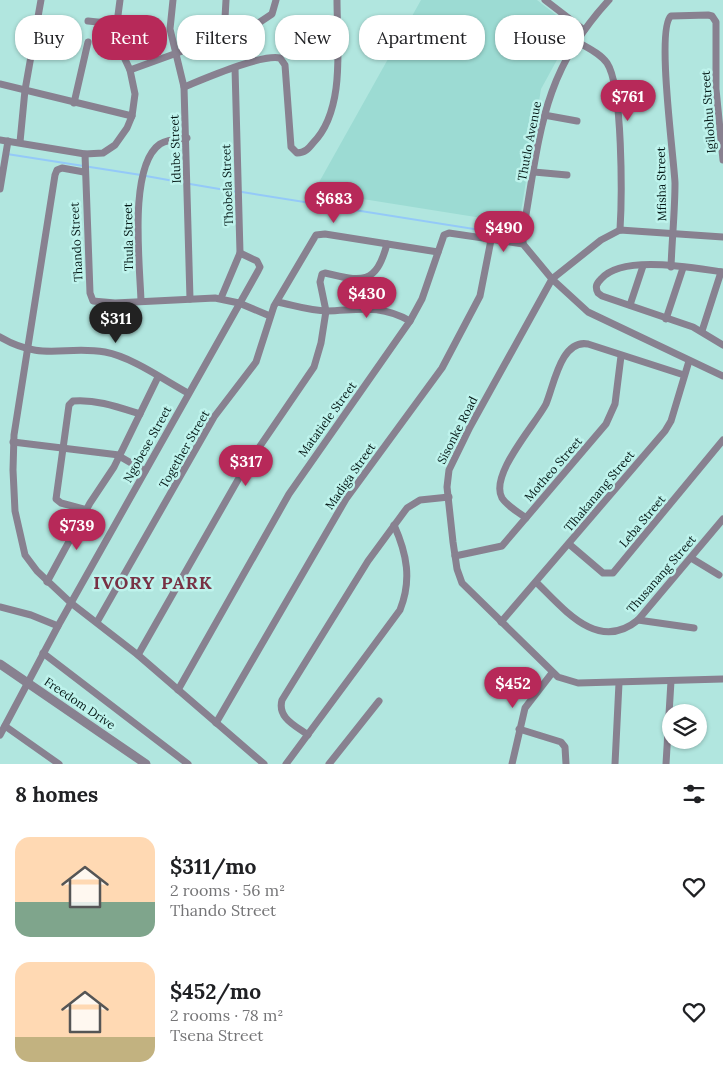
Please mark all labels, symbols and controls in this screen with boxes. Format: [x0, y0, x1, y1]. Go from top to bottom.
chip: Buy [15, 15, 82, 60]
chip: Rent [92, 15, 167, 60]
chip: Filters [177, 15, 265, 60]
chip: New [275, 15, 349, 60]
chip: Apartment [359, 15, 485, 60]
chip: House [495, 15, 584, 60]
street label: Igilobhu Street [698, 70, 718, 154]
pin: $761 [598, 80, 658, 122]
text: $761 [612, 86, 644, 106]
street label: Thutlo Avenue [514, 99, 544, 182]
street label: Idube Street [166, 114, 184, 184]
street label: Thobela Street [218, 143, 236, 226]
street label: Mfisha Street [653, 146, 669, 221]
pin: $683 [304, 182, 364, 224]
text: $683 [316, 188, 352, 208]
street label: Thando Street [66, 201, 86, 282]
street label: Thula Street [120, 202, 136, 271]
pin: $490 [474, 210, 534, 253]
text: $490 [485, 217, 523, 237]
pin: $430 [337, 276, 397, 319]
text: $430 [348, 283, 386, 303]
pin: $311 [86, 302, 146, 344]
text: $311 [100, 308, 132, 328]
street label: Matatiele Street [295, 378, 360, 460]
street label: Sisonke Road [434, 394, 480, 466]
street label: Ngobese Street [120, 403, 174, 485]
street label: Together Street [156, 407, 213, 491]
street label: Motheo Street [521, 433, 585, 504]
street label: Madiga Street [322, 440, 379, 512]
pin: $317 [216, 444, 276, 487]
street label: Tlhakanang Street [561, 447, 638, 535]
text: $317 [230, 451, 262, 471]
street label: Leba Street [616, 491, 668, 550]
pin: $739 [47, 508, 107, 551]
text: $739 [59, 515, 95, 535]
street label: Thusanang Street [623, 532, 699, 616]
district label: IVORY PARK [93, 571, 213, 594]
pin: $452 [483, 666, 543, 709]
text: $452 [495, 673, 531, 693]
street label: Freedom Drive [42, 674, 119, 733]
map controls [662, 704, 707, 749]
button: layers [662, 704, 707, 749]
icon: filters [680, 780, 708, 808]
text: 8 homes [15, 781, 98, 808]
text: $311/mo [170, 853, 256, 880]
icon: home [55, 857, 115, 917]
icon: heart [680, 873, 708, 901]
text: 2 rooms · 56 m² [170, 880, 285, 900]
text: Thando Street [170, 900, 276, 920]
text: $452/mo [170, 978, 261, 1005]
icon: home [55, 982, 115, 1042]
icon: heart [680, 998, 708, 1026]
text: 2 rooms · 78 m² [170, 1005, 284, 1025]
text: Tsena Street [170, 1025, 263, 1045]

